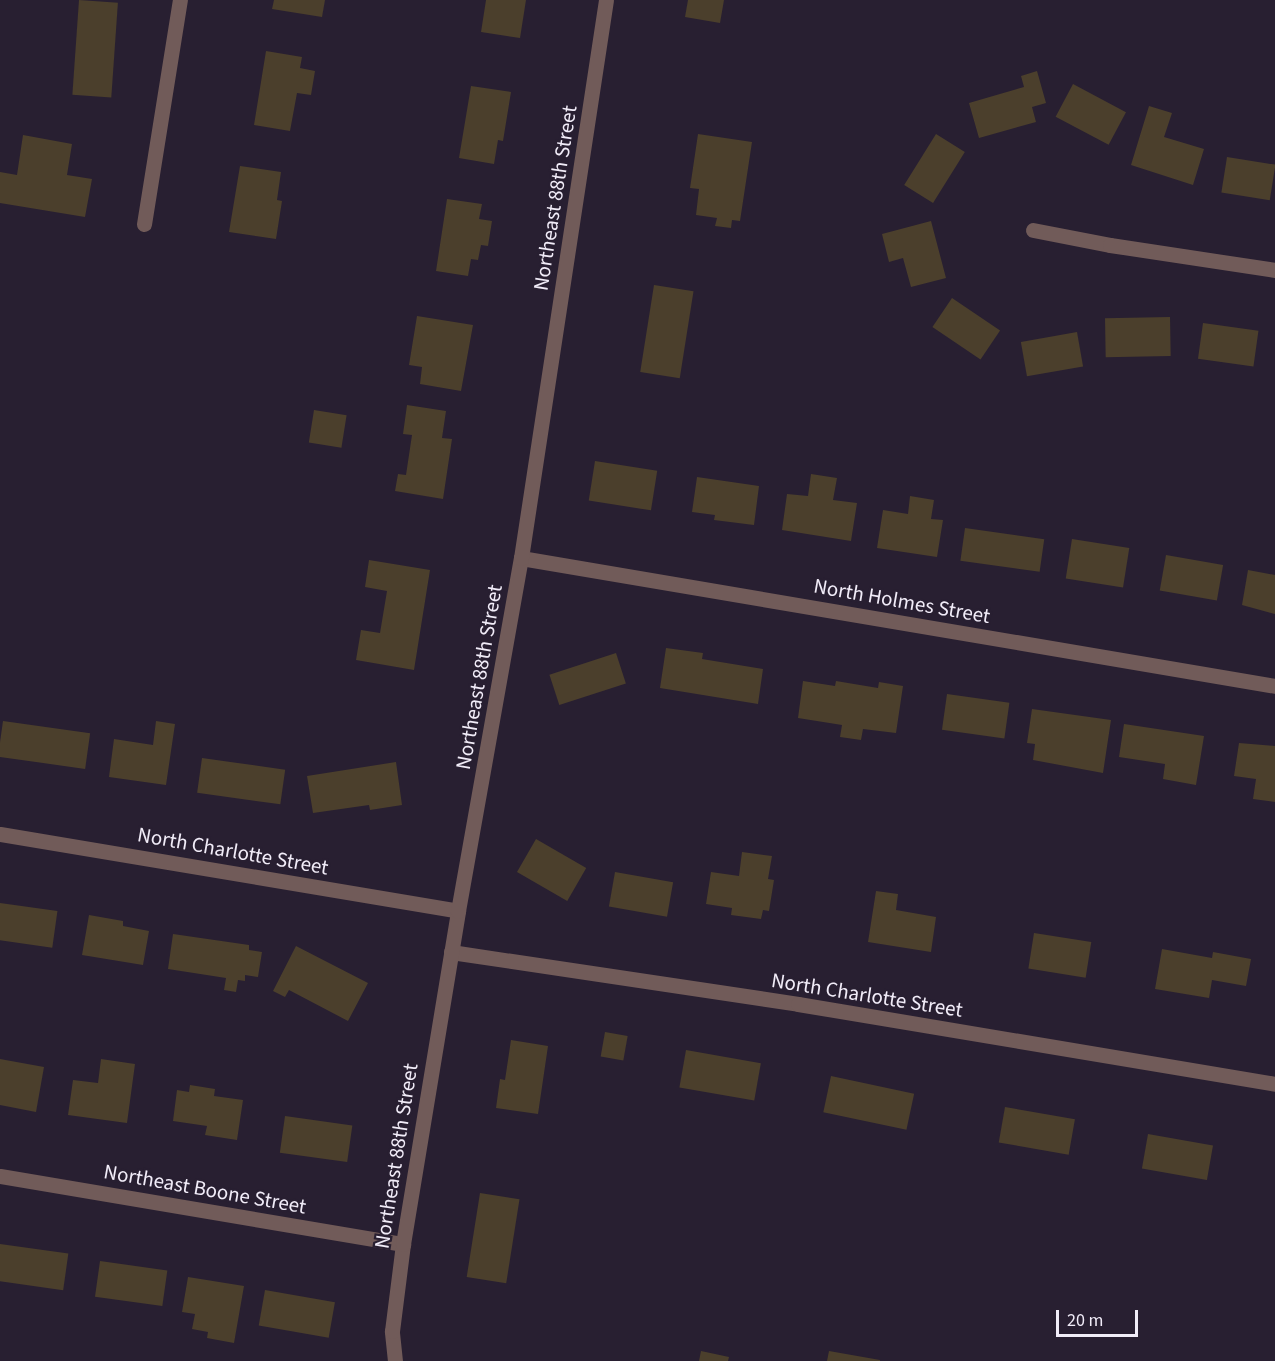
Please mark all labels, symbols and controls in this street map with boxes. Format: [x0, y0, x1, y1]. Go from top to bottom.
street label: Northeast 88th Street [528, 103, 582, 293]
street label: North Holmes Street [812, 573, 992, 629]
street label: Northeast 88th Street [450, 583, 508, 771]
street label: North Charlotte Street [136, 822, 330, 880]
street label: North Charlotte Street [770, 967, 964, 1023]
street label: Northeast 88th Street [369, 1061, 423, 1251]
street label: Northeast Boone Street [102, 1159, 308, 1219]
scale bar [1059, 1298, 1142, 1336]
text: 20 m [1067, 1308, 1103, 1333]

